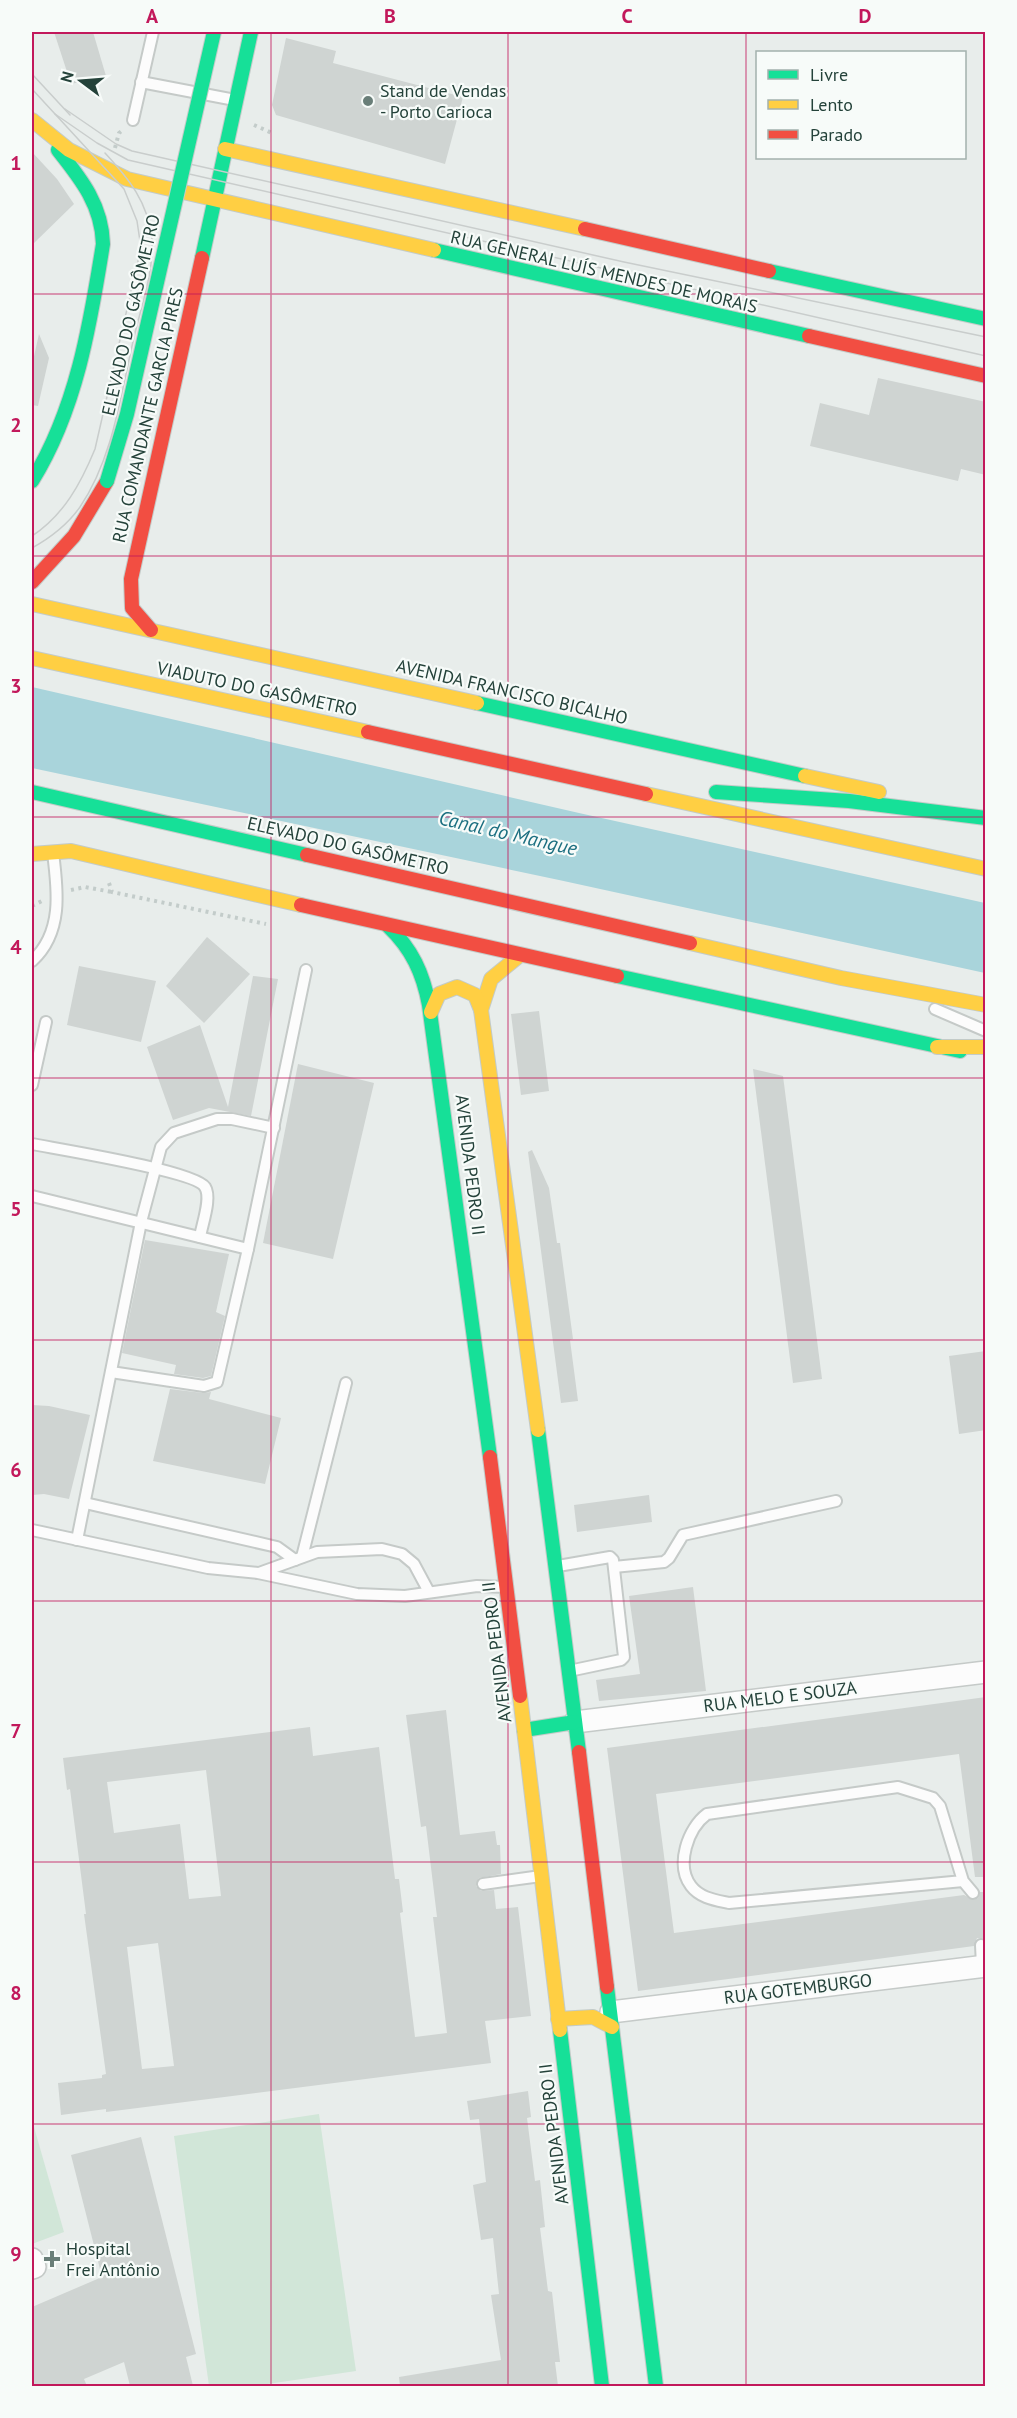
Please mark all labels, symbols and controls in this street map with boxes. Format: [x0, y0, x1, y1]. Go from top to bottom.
text: A [146, 3, 159, 29]
text: B [384, 3, 396, 29]
text: C [621, 3, 633, 29]
text: D [859, 3, 872, 29]
north arrow [51, 51, 111, 111]
legend [756, 51, 966, 159]
text: Livre [810, 63, 848, 86]
text: N [56, 69, 78, 85]
place label: Stand de Vendas - Porto Carioca [380, 79, 506, 123]
text: Lento [810, 93, 853, 116]
marker: Stand de Vendas - Porto Carioca [361, 94, 375, 108]
text: Parado [810, 123, 863, 146]
text: 1 [10, 150, 22, 176]
street label: ELEVADO DO GASÔMETRO [96, 212, 165, 418]
street label: RUA GENERAL LUÍS MENDES DE MORAIS [448, 225, 760, 318]
street label: RUA COMANDANTE GARCIA PIRES [107, 285, 188, 545]
text: 2 [10, 412, 22, 438]
street label: AVENIDA FRANCISCO BICALHO [394, 654, 630, 729]
street label: VIADUTO DO GASÔMETRO [154, 656, 359, 721]
text: 3 [10, 673, 22, 699]
water label: Canal do Mangue [436, 804, 580, 862]
street label: ELEVADO DO GASÔMETRO [245, 811, 451, 880]
text: 4 [10, 934, 22, 960]
street label: AVENIDA PEDRO II [450, 1093, 491, 1237]
text: 5 [10, 1196, 22, 1222]
text: 6 [10, 1457, 22, 1483]
street label: AVENIDA PEDRO II [476, 1580, 517, 1724]
street label: RUA MELO E SOUZA [702, 1676, 858, 1717]
text: 7 [10, 1718, 22, 1744]
street label: RUA GOTEMBURGO [723, 1968, 873, 2009]
text: 8 [10, 1980, 22, 2006]
street label: AVENIDA PEDRO II [533, 2062, 574, 2206]
place label: Hospital Frei Antônio [66, 2237, 160, 2281]
text: 9 [10, 2241, 22, 2267]
marker: Hospital Frei Antônio [43, 2250, 61, 2268]

